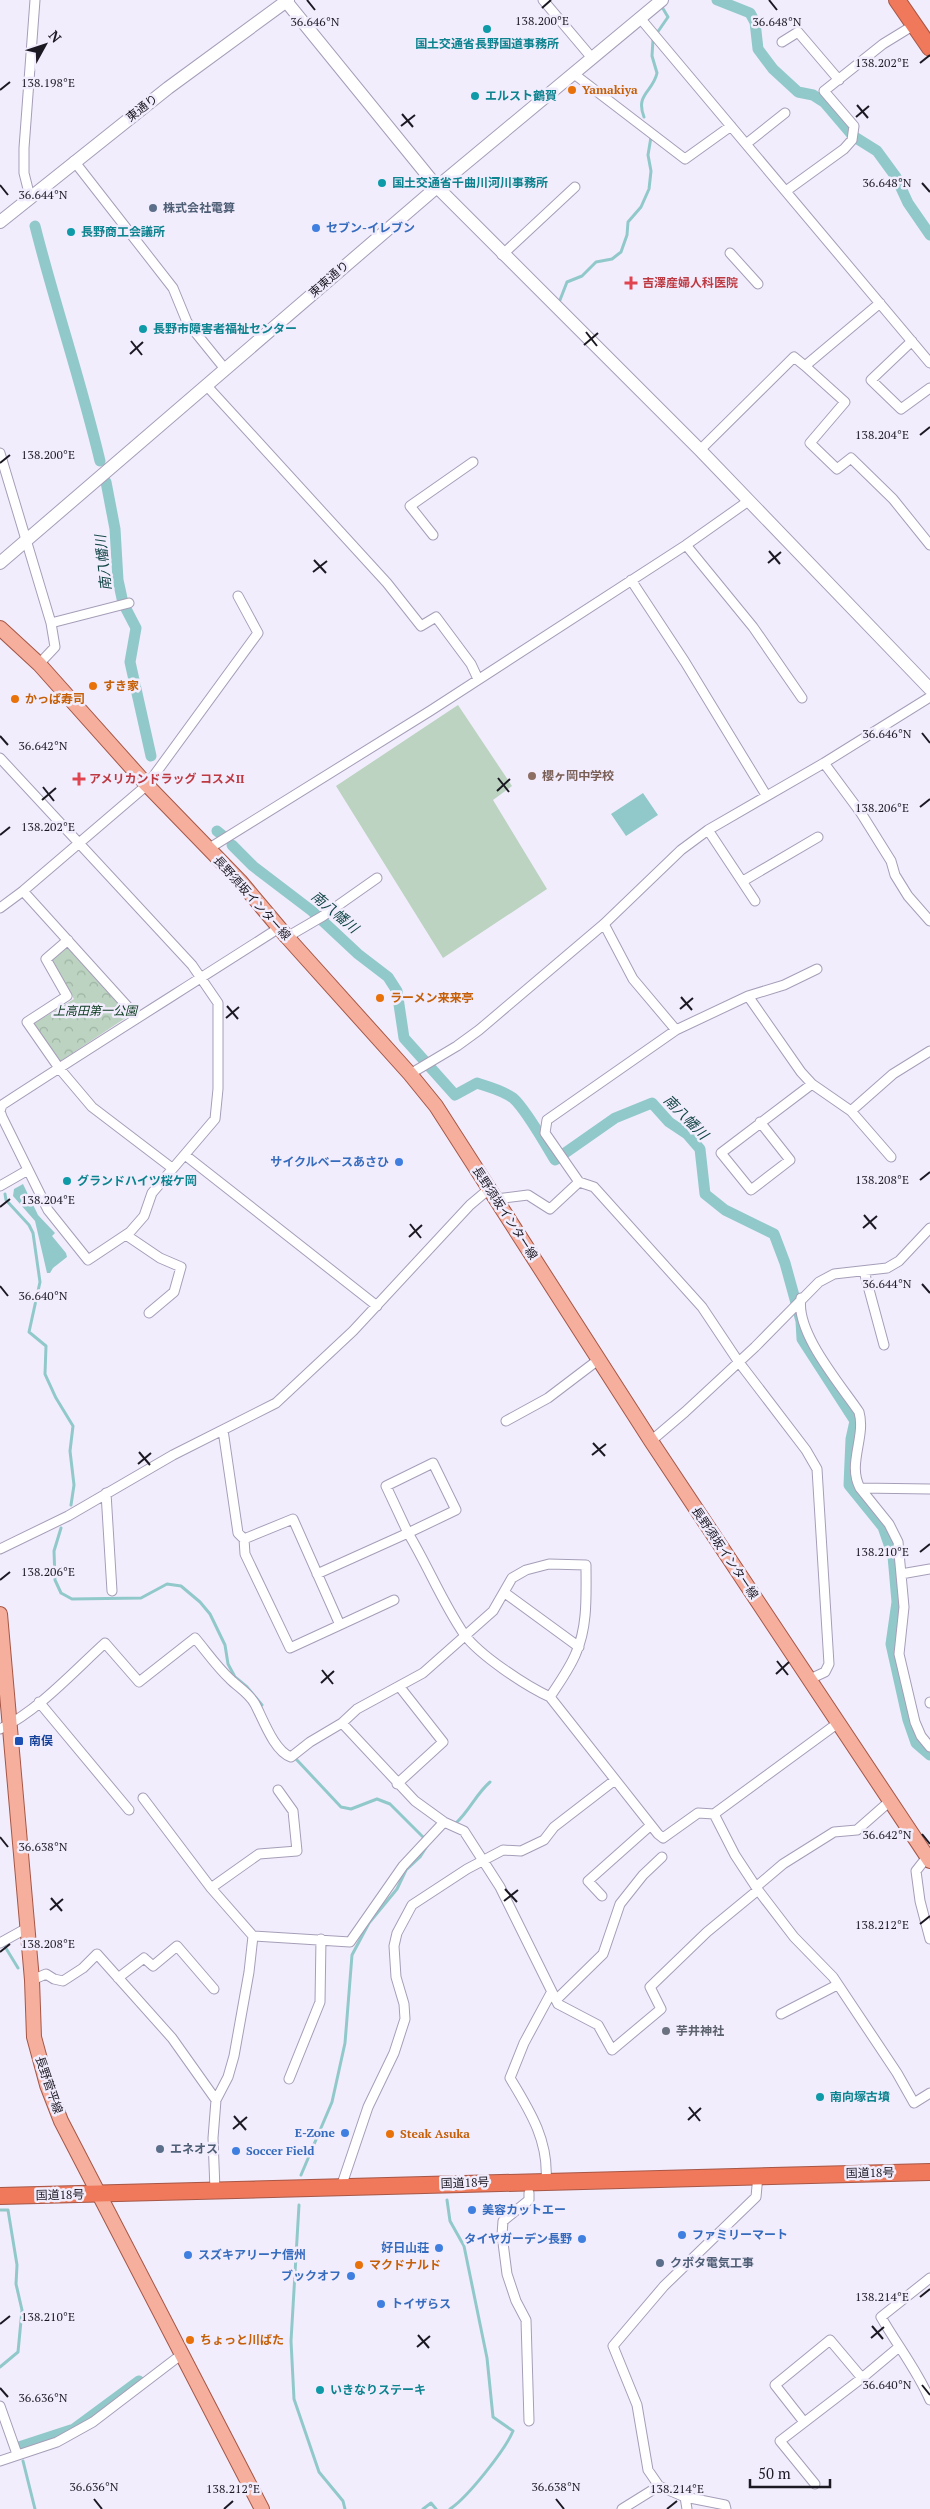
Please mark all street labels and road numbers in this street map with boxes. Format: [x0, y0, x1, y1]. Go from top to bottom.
street label: 東通り [123, 91, 160, 125]
street label: 東東通り [306, 257, 352, 300]
street label: 長野須坂インター線 [211, 853, 294, 943]
street label: 長野須坂インター線 [470, 1163, 541, 1262]
street label: 長野須坂インター線 [689, 1504, 762, 1602]
street label: 長野菅平線 [33, 2054, 66, 2116]
street label: 国道18号 [845, 2165, 895, 2180]
street label: 国道18号 [440, 2174, 490, 2191]
street label: 国道18号 [35, 2187, 85, 2202]

